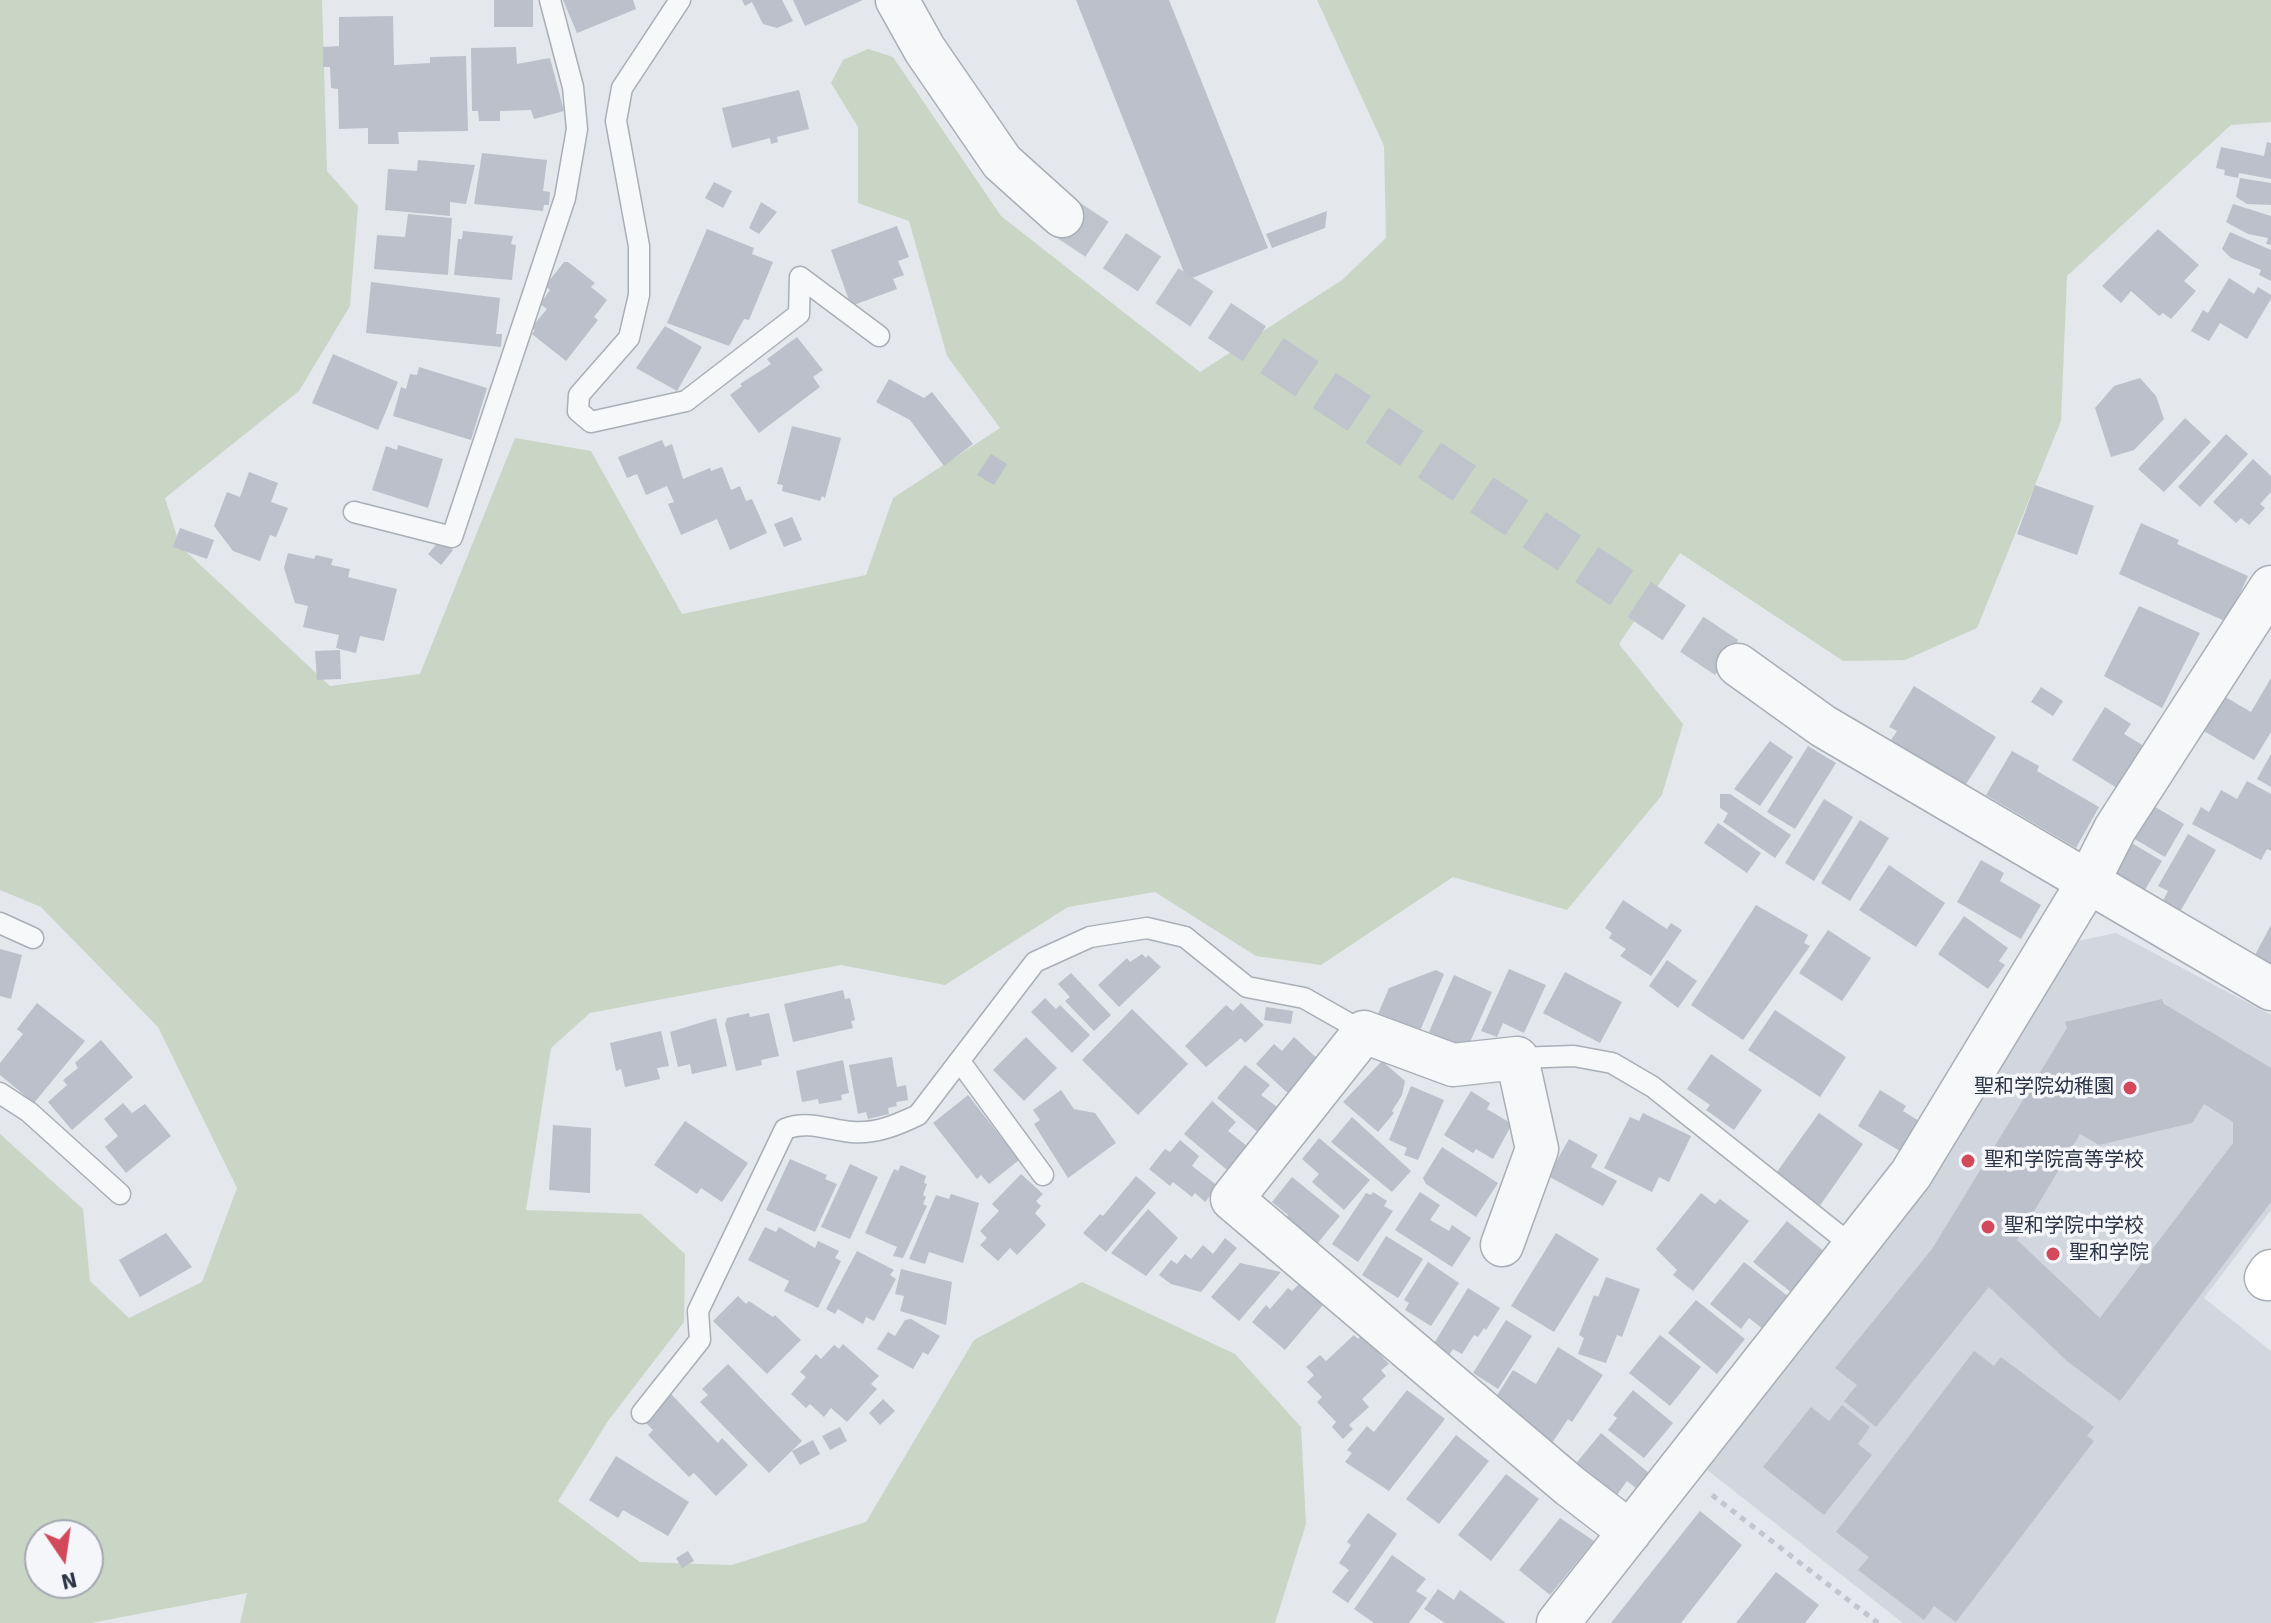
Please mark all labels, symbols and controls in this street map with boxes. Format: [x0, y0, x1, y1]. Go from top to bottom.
place label: 聖和学院幼稚園 [1974, 1076, 2114, 1100]
marker: 聖和学院幼稚園 [2121, 1079, 2139, 1097]
place label: 聖和学院高等学校 [1984, 1149, 2144, 1173]
marker: 聖和学院高等学校 [1959, 1152, 1977, 1170]
place label: 聖和学院中学校 [2004, 1215, 2144, 1239]
marker: 聖和学院中学校 [1979, 1218, 1997, 1236]
place label: 聖和学院 [2069, 1242, 2149, 1266]
marker: 聖和学院 [2044, 1245, 2062, 1263]
north arrow [24, 1519, 104, 1599]
text: N [59, 1566, 80, 1596]

